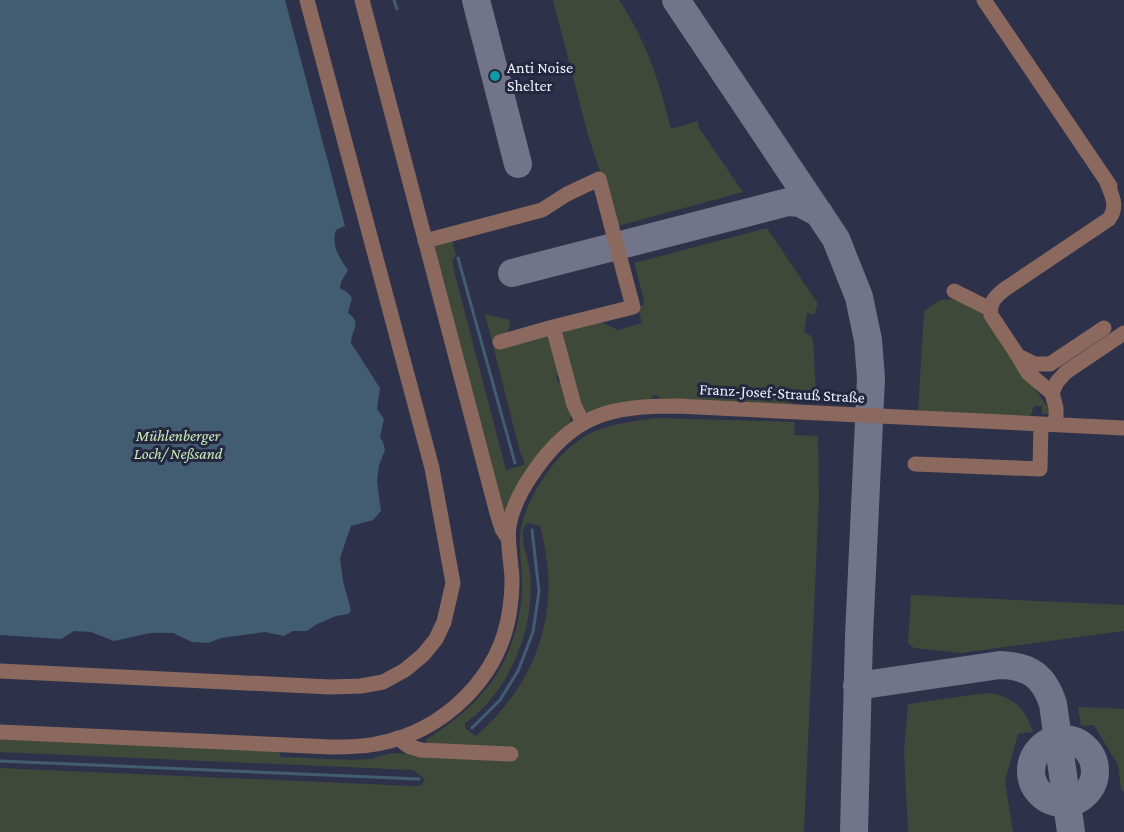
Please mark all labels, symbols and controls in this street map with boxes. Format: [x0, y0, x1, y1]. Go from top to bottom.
place label: Anti Noise Shelter [507, 59, 573, 94]
marker: Anti Noise Shelter [488, 69, 502, 83]
street label: Franz-Josef-Strauß Straße [699, 380, 865, 407]
park label: Mühlenberger Loch/ Neßsand [134, 427, 223, 463]

